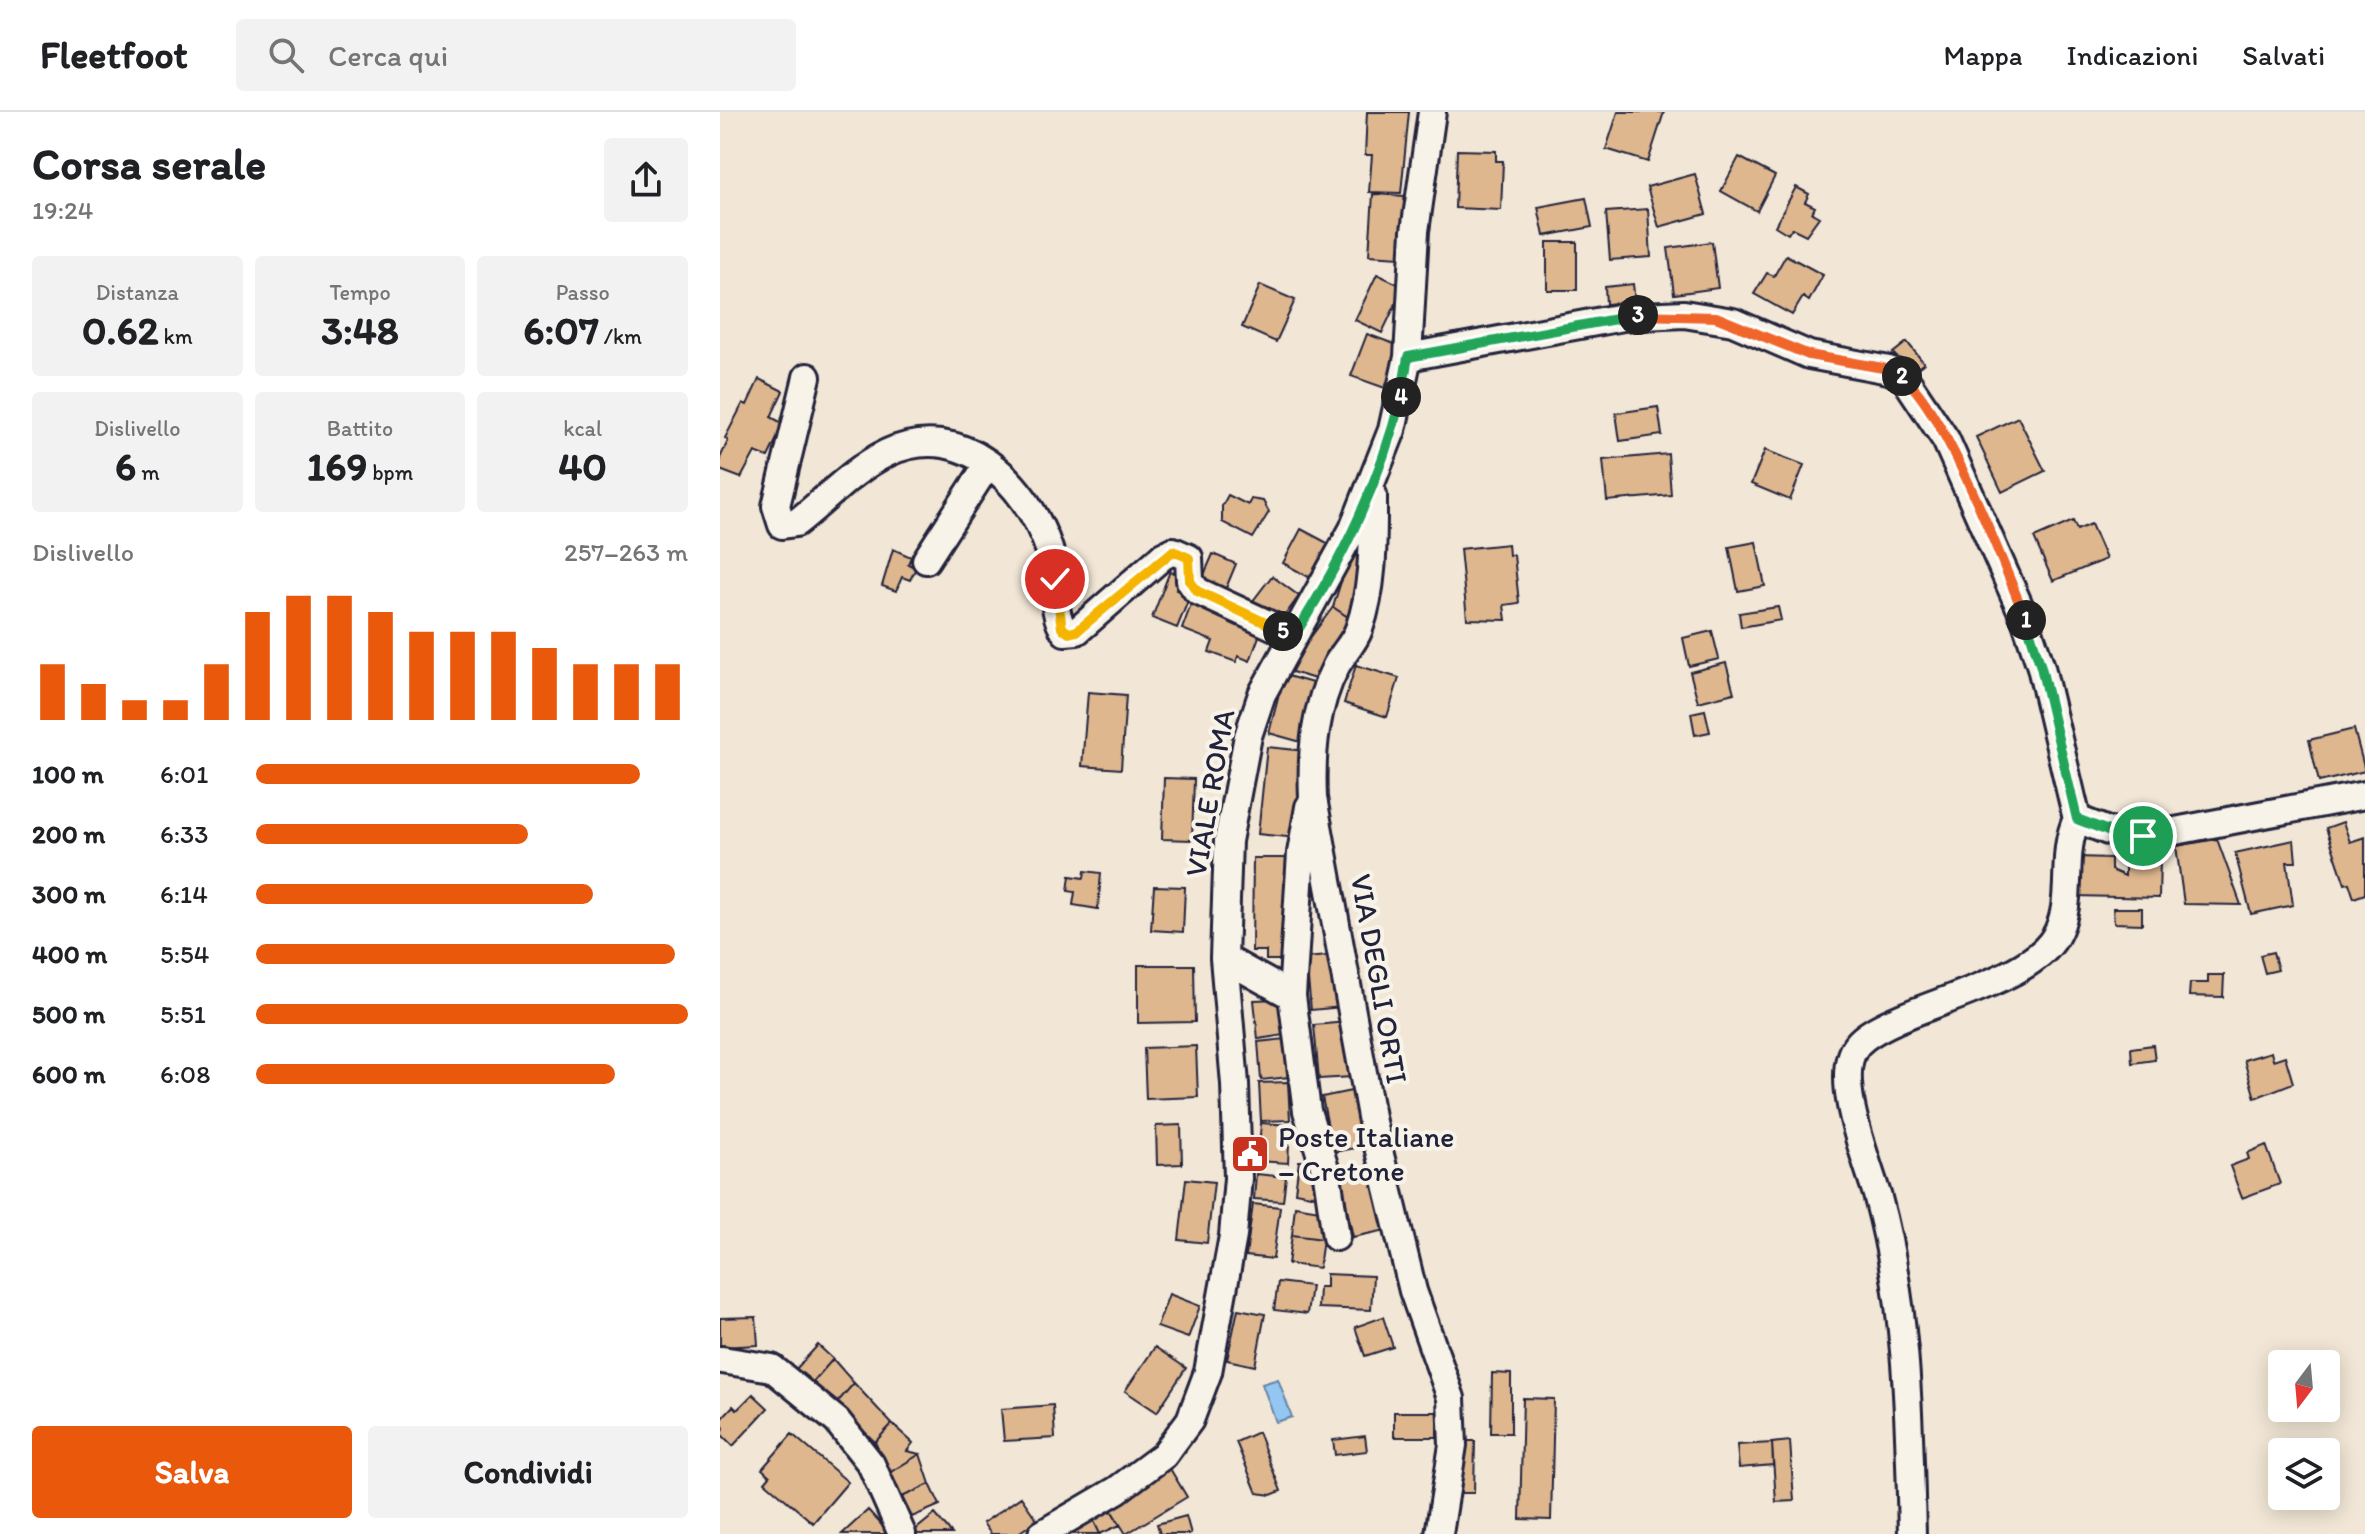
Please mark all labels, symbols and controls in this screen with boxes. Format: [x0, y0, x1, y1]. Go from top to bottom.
search box [236, 19, 796, 91]
text: Fleetfoot [40, 32, 188, 78]
icon: search [264, 33, 308, 77]
text: Cerca qui [328, 37, 448, 74]
text: Mappa [1944, 38, 2023, 72]
text: Indicazioni [2067, 38, 2198, 72]
text: Salvati [2242, 38, 2325, 72]
text: Corsa serale [32, 137, 266, 190]
button: share [604, 138, 688, 222]
text: 19:24 [32, 194, 93, 226]
text: Distanza [96, 279, 179, 306]
text: Tempo [329, 279, 391, 306]
text: Passo [556, 279, 610, 306]
pin: 3 [1618, 295, 1658, 335]
text: 3 [1632, 301, 1644, 328]
text: 0.62 [82, 306, 159, 354]
text: 3:48 [321, 306, 399, 354]
text: 6:07 [523, 306, 599, 354]
text: km [159, 323, 193, 350]
text: /km [599, 323, 642, 350]
pin: 2 [1882, 356, 1922, 396]
text: 2 [1896, 362, 1908, 389]
pin: 4 [1381, 377, 1421, 417]
text: 4 [1394, 383, 1408, 410]
text: Dislivello [94, 415, 181, 442]
text: Battito [327, 415, 393, 442]
text: kcal [563, 415, 602, 442]
text: 6 [115, 442, 136, 490]
text: 169 [307, 442, 367, 490]
text: 40 [558, 442, 607, 490]
text: m [136, 459, 160, 486]
text: bpm [367, 459, 413, 486]
text: Dislivello [32, 536, 134, 568]
text: 257–263 m [564, 536, 688, 568]
pin [1021, 545, 1089, 613]
icon: check [1033, 557, 1077, 601]
pin: 1 [2006, 600, 2046, 640]
text: 1 [2021, 606, 2031, 633]
pin: 5 [1263, 611, 1303, 651]
text: 5 [1277, 617, 1289, 644]
street label: VIALE ROMA [1177, 706, 1242, 880]
text: 100 m [32, 758, 104, 790]
text: 6:01 [160, 758, 208, 790]
pin [2109, 802, 2177, 870]
icon: arrive [2121, 814, 2165, 858]
text: 200 m [32, 818, 105, 850]
text: 6:33 [160, 818, 208, 850]
street label: VIA DEGLI ORTI [1343, 871, 1416, 1087]
text: 300 m [32, 878, 106, 910]
text: 6:14 [160, 878, 208, 910]
text: 400 m [32, 938, 107, 970]
text: 5:54 [160, 938, 209, 970]
text: 500 m [32, 998, 105, 1030]
text: 5:51 [160, 998, 206, 1030]
text: 600 m [32, 1058, 106, 1090]
text: 6:08 [160, 1058, 210, 1090]
place label: Poste Italiane – Cretone [1278, 1118, 1455, 1189]
public building icon: Poste Italiane – Cretone [1229, 1133, 1271, 1175]
north arrow [2268, 1350, 2340, 1422]
map controls [2268, 1350, 2340, 1510]
button: Salva [32, 1426, 352, 1518]
button: Condividi [368, 1426, 688, 1518]
button: layers [2268, 1438, 2340, 1510]

